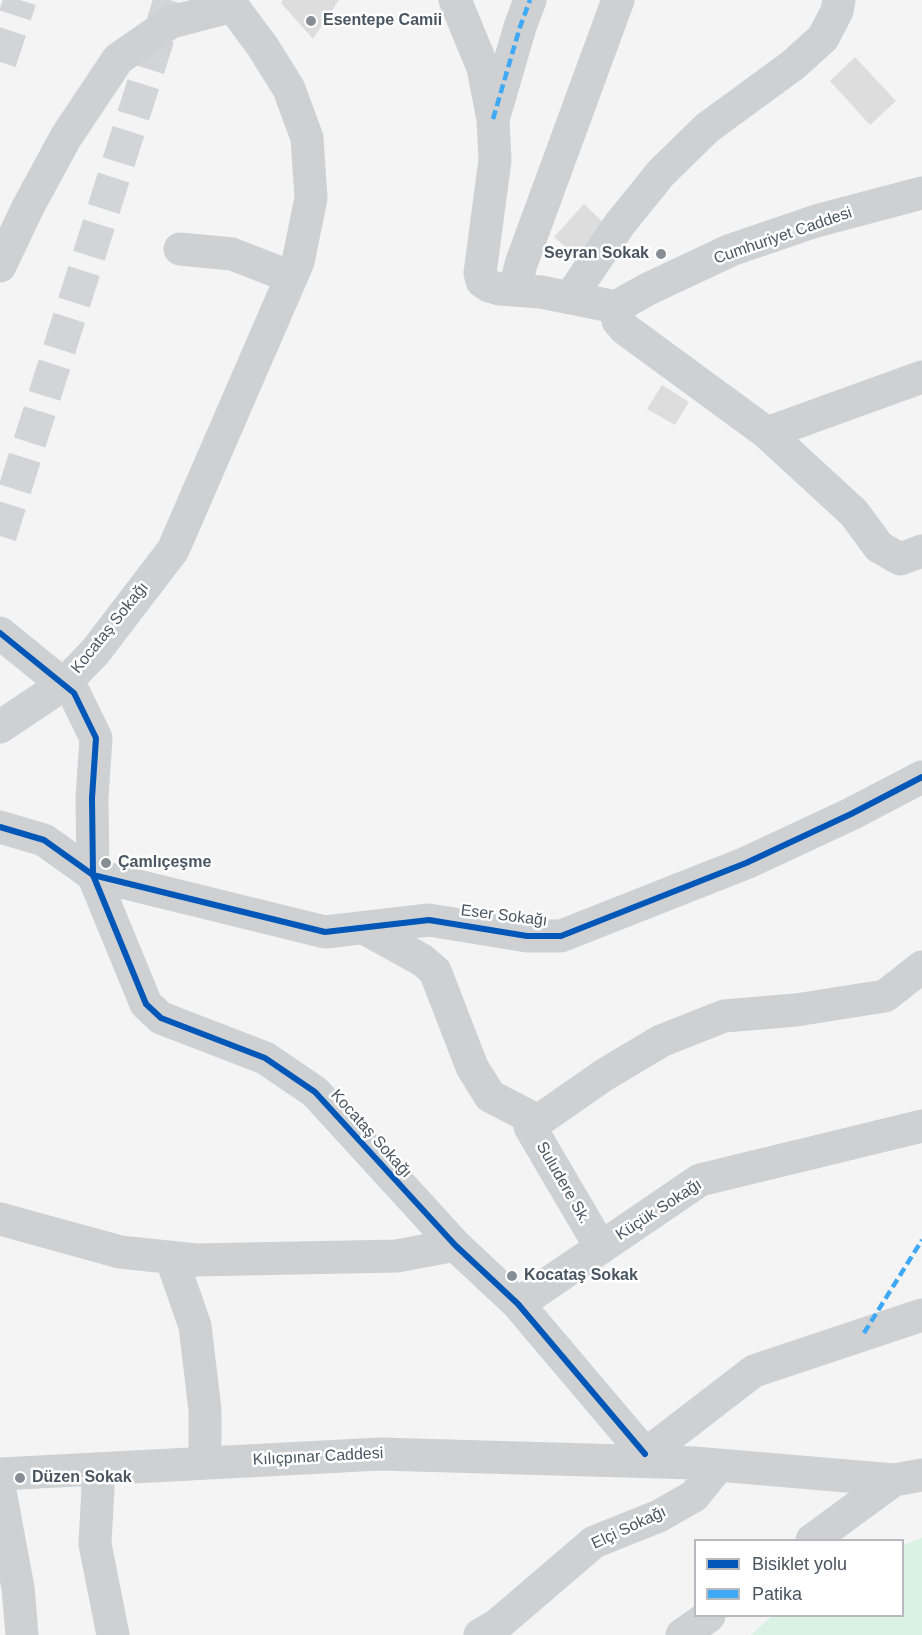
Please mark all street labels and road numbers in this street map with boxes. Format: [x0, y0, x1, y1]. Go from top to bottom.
street label: Cumhuriyet Caddesi [711, 203, 855, 269]
street label: Kocataş Sokağı [67, 578, 153, 678]
street label: Eser Sokağı [460, 901, 548, 931]
street label: Kocataş Sokağı [326, 1086, 416, 1182]
street label: Suludere Sk. [532, 1139, 594, 1227]
street label: Küçük Sokağı [612, 1175, 706, 1245]
street label: Kılıçpınar Caddesi [252, 1444, 384, 1470]
street label: Elçi Sokağı [589, 1502, 669, 1554]

